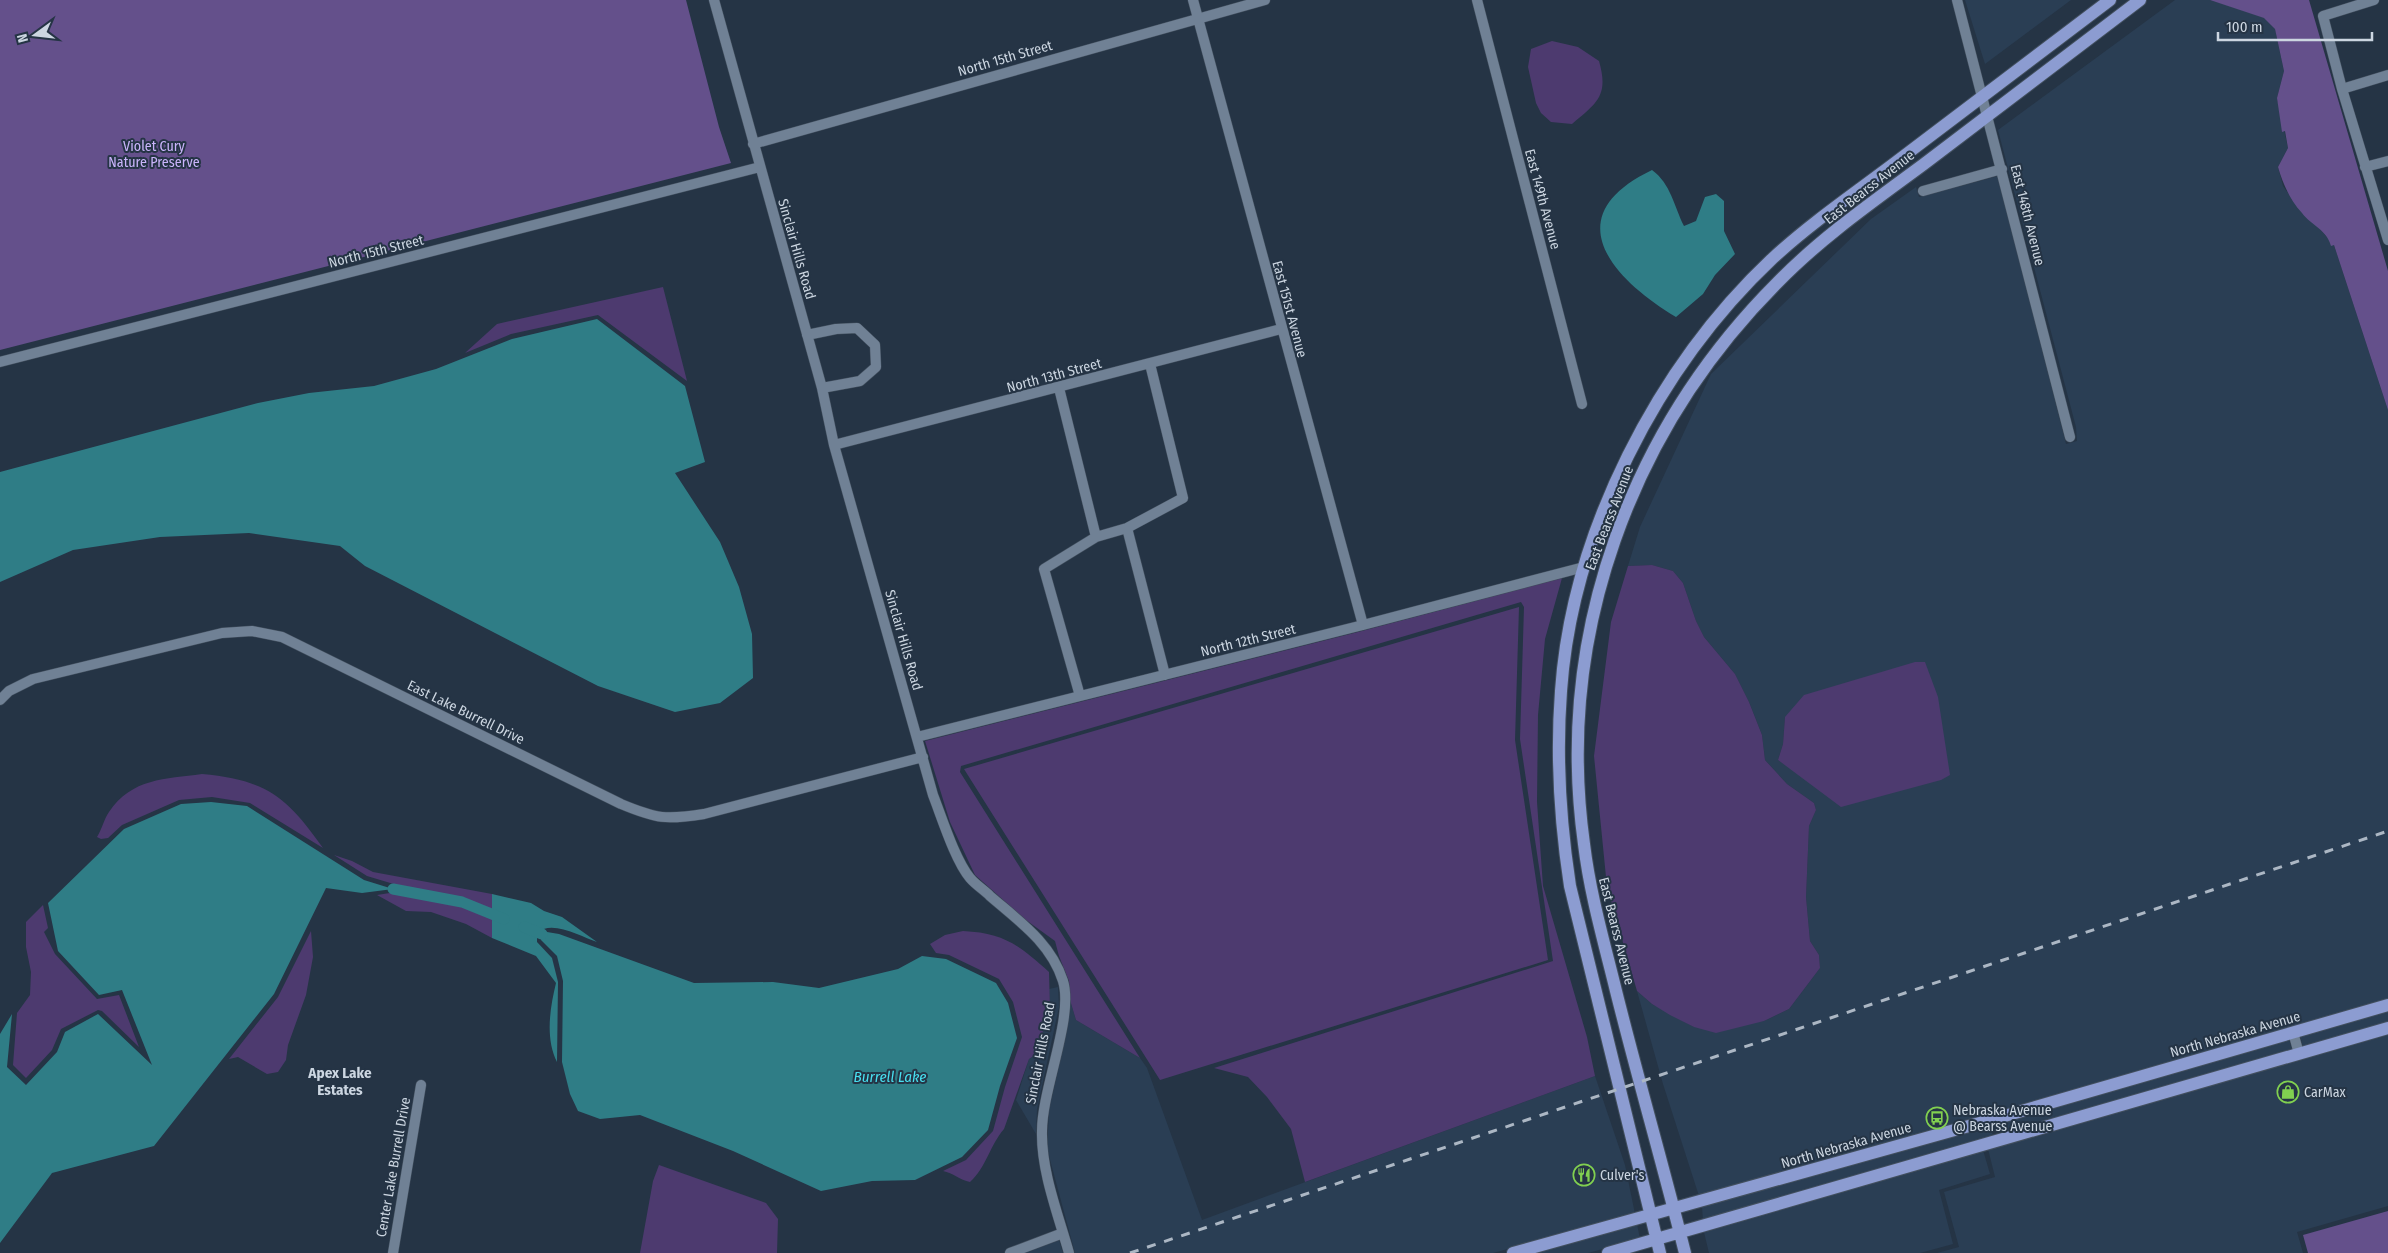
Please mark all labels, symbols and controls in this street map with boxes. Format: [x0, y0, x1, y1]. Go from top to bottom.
north arrow [10, 10, 60, 60]
scale bar [2218, 10, 2372, 42]
text: 100 m [2226, 18, 2263, 36]
text: N [14, 32, 32, 44]
street label: North 15th Street [956, 37, 1055, 80]
park label: Violet Cury Nature Preserve [108, 138, 200, 171]
street label: East 149th Avenue [1521, 147, 1564, 251]
street label: East Bearss Avenue [1821, 147, 1918, 228]
street label: East 148th Avenue [2007, 163, 2048, 267]
street label: Sinclair Hills Road [774, 197, 819, 301]
street label: North 15th Street [327, 231, 426, 272]
street label: East 151st Avenue [1268, 259, 1311, 359]
street label: North 13th Street [1005, 355, 1104, 396]
street label: East Bearss Avenue [1582, 464, 1637, 573]
street label: Sinclair Hills Road [881, 588, 926, 692]
street label: North 12th Street [1199, 620, 1298, 661]
street label: East Lake Burrell Drive [404, 677, 527, 748]
street label: East Bearss Avenue [1595, 876, 1638, 987]
street label: Sinclair Hills Road [1022, 1001, 1059, 1106]
street label: North Nebraska Avenue [2168, 1008, 2302, 1061]
district label: Apex Lake Estates [307, 1064, 372, 1099]
water label: Burrell Lake [854, 1068, 926, 1086]
shop icon: CarMax [2276, 1080, 2300, 1104]
place label: CarMax [2304, 1084, 2347, 1101]
street label: Center Lake Burrell Drive [373, 1096, 414, 1238]
place label: Nebraska Avenue @ Bearss Avenue [1953, 1102, 2052, 1135]
bus stop icon: Nebraska Avenue @ Bearss Avenue [1925, 1106, 1949, 1130]
street label: North Nebraska Avenue [1779, 1119, 1913, 1172]
restaurant icon: Culver's [1572, 1163, 1596, 1187]
place label: Culver's [1600, 1167, 1644, 1184]

